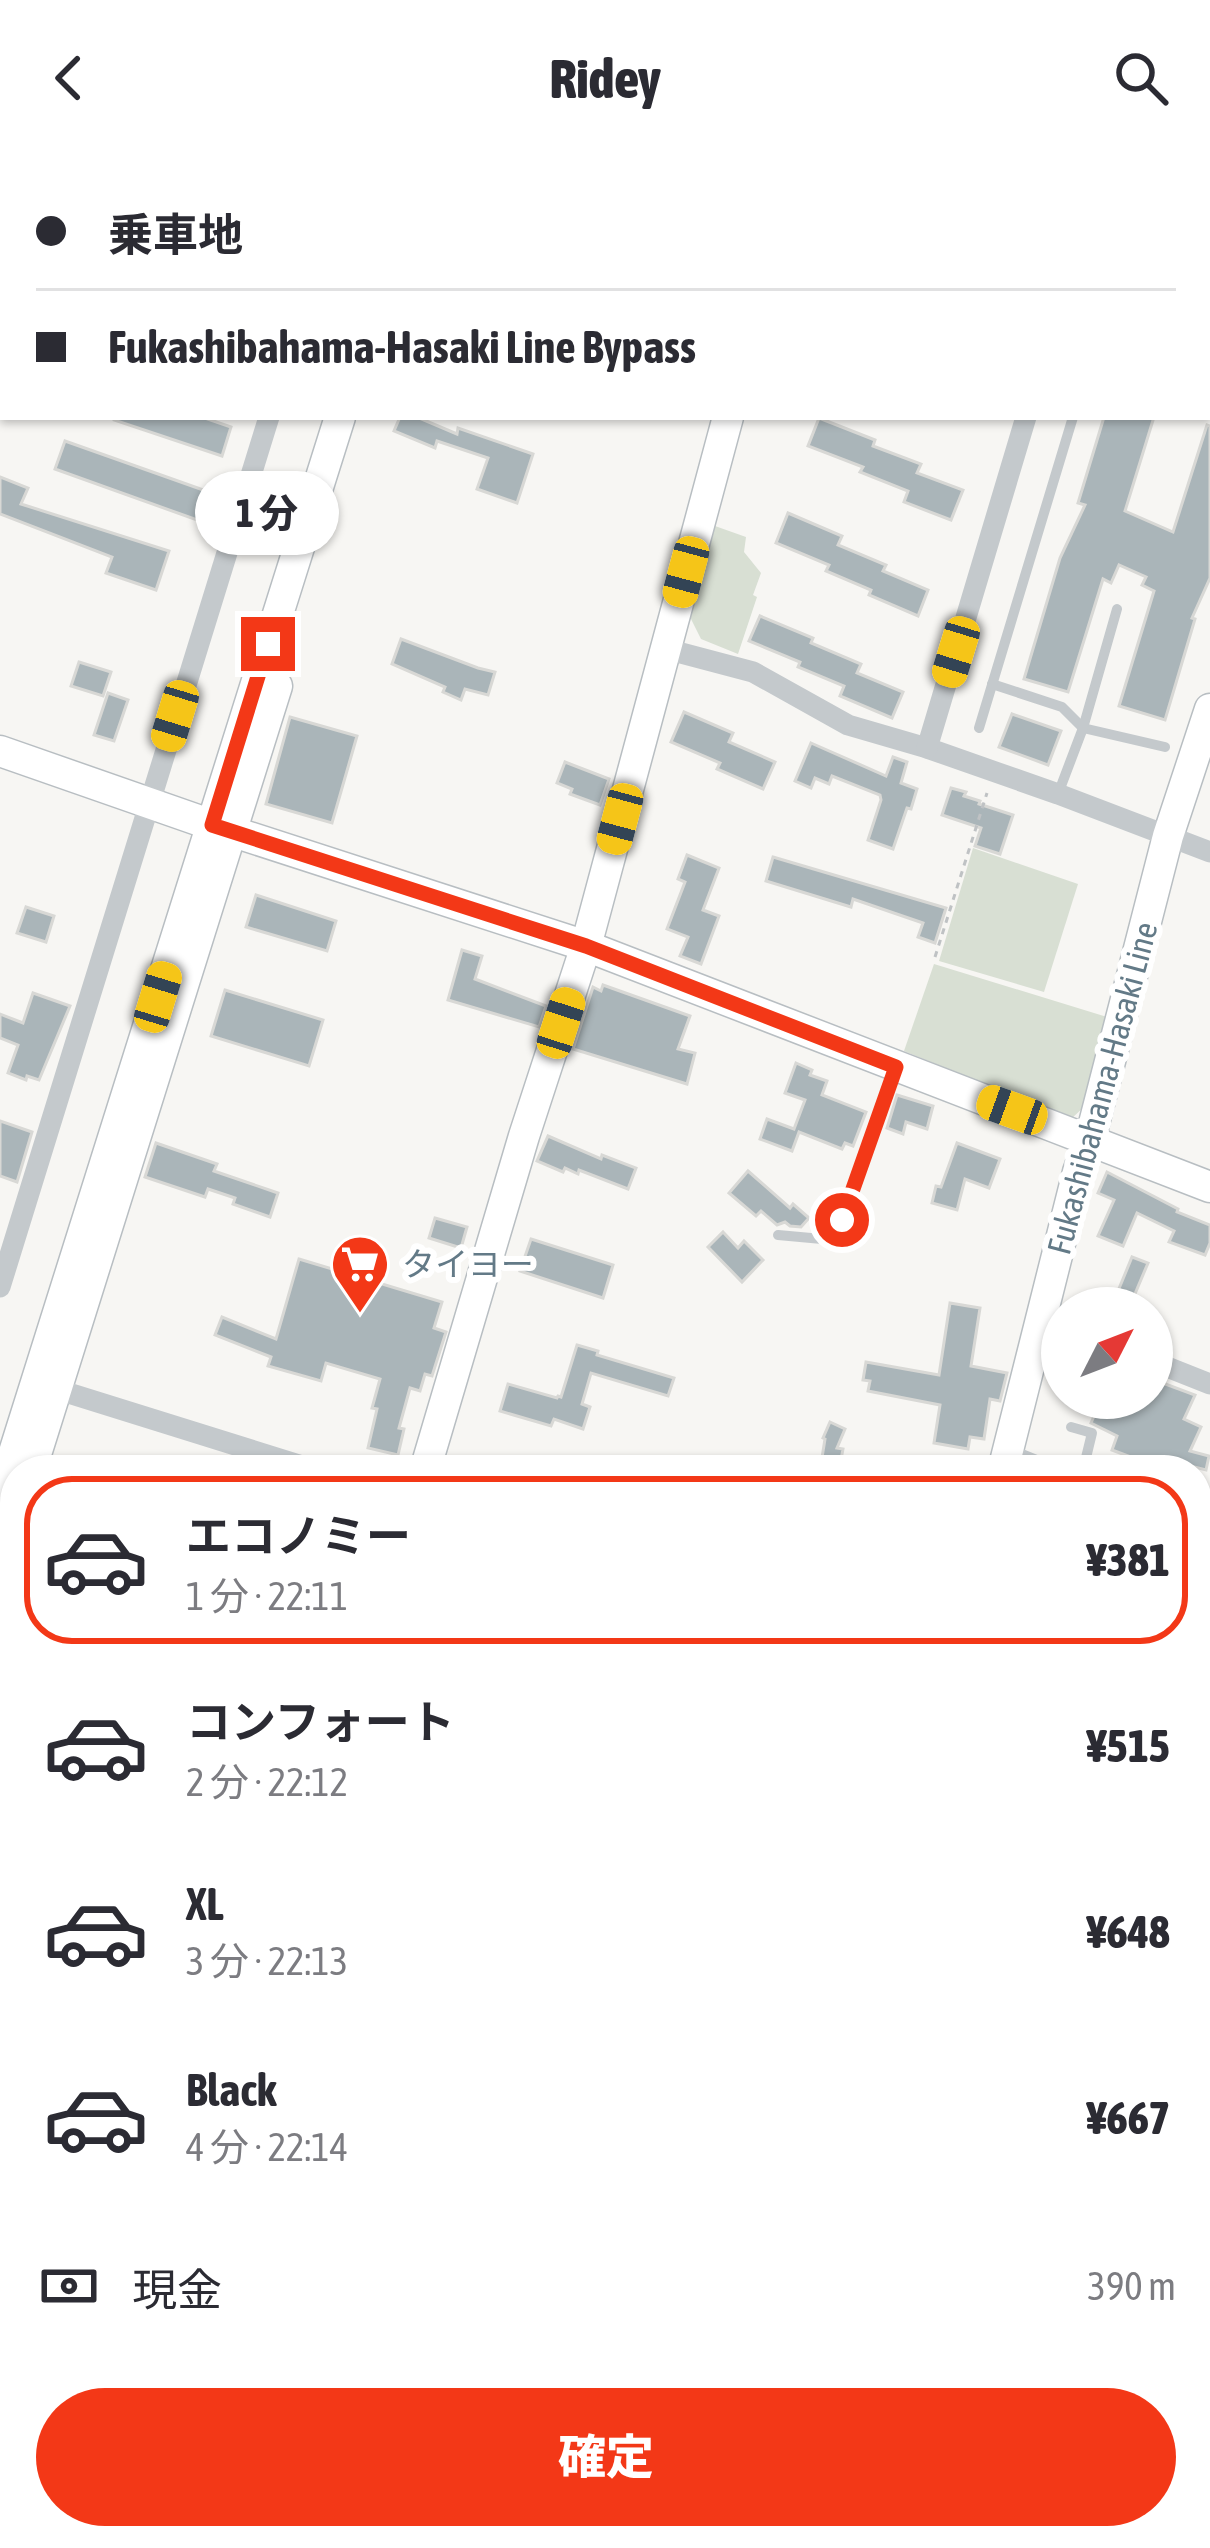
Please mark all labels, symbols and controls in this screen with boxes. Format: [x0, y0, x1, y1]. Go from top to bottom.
icon: back [36, 45, 102, 111]
icon: search [1108, 45, 1174, 111]
text: Ridey [549, 48, 661, 109]
text: 乗車地 [108, 209, 243, 261]
text: Fukashibahama-Hasaki Line Bypass [108, 321, 696, 373]
callout: 1 分 [196, 470, 340, 554]
text: 1 分 [236, 491, 298, 535]
car [659, 533, 713, 611]
car [928, 612, 984, 692]
route end [241, 617, 295, 671]
car [147, 676, 203, 756]
car [593, 780, 647, 858]
street label: Fukashibahama-Hasaki Line [1039, 918, 1165, 1258]
car [130, 957, 186, 1037]
car [533, 983, 589, 1063]
car [972, 1081, 1052, 1139]
route start [815, 1193, 869, 1247]
supermarket icon: タイヨー [329, 1233, 391, 1315]
place label: タイヨー [402, 1245, 534, 1283]
north arrow [1041, 1287, 1173, 1419]
map controls [1041, 1287, 1173, 1419]
icon: car [42, 1506, 150, 1614]
text: エコノミー [186, 1510, 411, 1562]
text: ¥381 [1087, 1534, 1170, 1586]
text: 1 分 · 22:11 [186, 1574, 348, 1618]
icon: car [42, 1692, 150, 1800]
text: コンフォート [186, 1696, 455, 1748]
text: ¥515 [1087, 1720, 1170, 1772]
text: 2 分 · 22:12 [186, 1760, 348, 1804]
icon: car [42, 1878, 150, 1986]
text: XL [186, 1878, 224, 1930]
text: ¥648 [1087, 1906, 1170, 1958]
text: 3 分 · 22:13 [186, 1939, 348, 1983]
icon: car [42, 2064, 150, 2172]
text: Black [186, 2064, 277, 2116]
text: ¥667 [1087, 2092, 1170, 2144]
text: 4 分 · 22:14 [186, 2125, 348, 2169]
icon: cash [36, 2253, 102, 2319]
text: 現金 [132, 2264, 222, 2316]
text: 390 m [1088, 2264, 1176, 2308]
button: 確定 [36, 2388, 1176, 2526]

